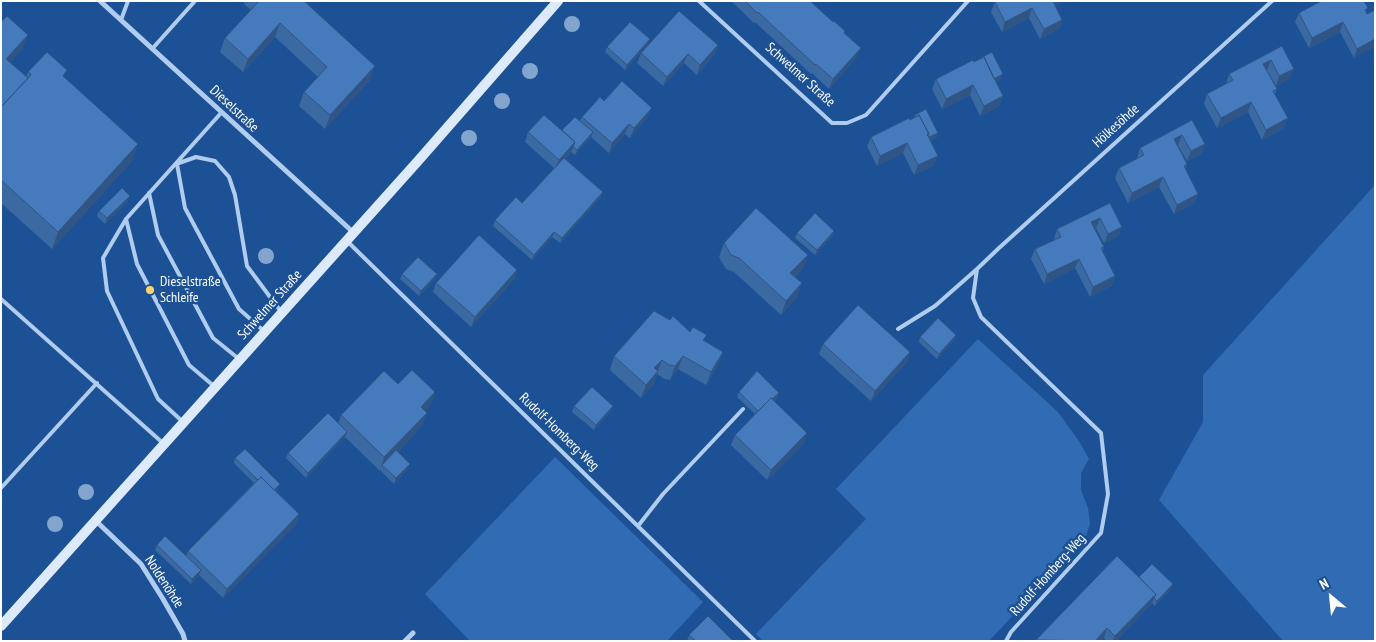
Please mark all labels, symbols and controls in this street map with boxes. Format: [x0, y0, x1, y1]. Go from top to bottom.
street label: Schwelmer Straße [762, 39, 838, 111]
street label: Dieselstraße [206, 82, 262, 136]
street label: Hölkesöhde [1089, 101, 1143, 151]
street label: Schwelmer Straße [234, 267, 306, 343]
place label: Dieselstraße Schleife [160, 274, 221, 306]
marker: Dieselstraße Schleife [144, 284, 156, 296]
street label: Rudolf-Homberg-Weg [515, 390, 603, 474]
street label: Rudolf-Homberg-Weg [1007, 530, 1089, 620]
street label: Noldenöhde [141, 553, 187, 611]
north arrow [1306, 572, 1356, 622]
text: N [1316, 574, 1332, 593]

